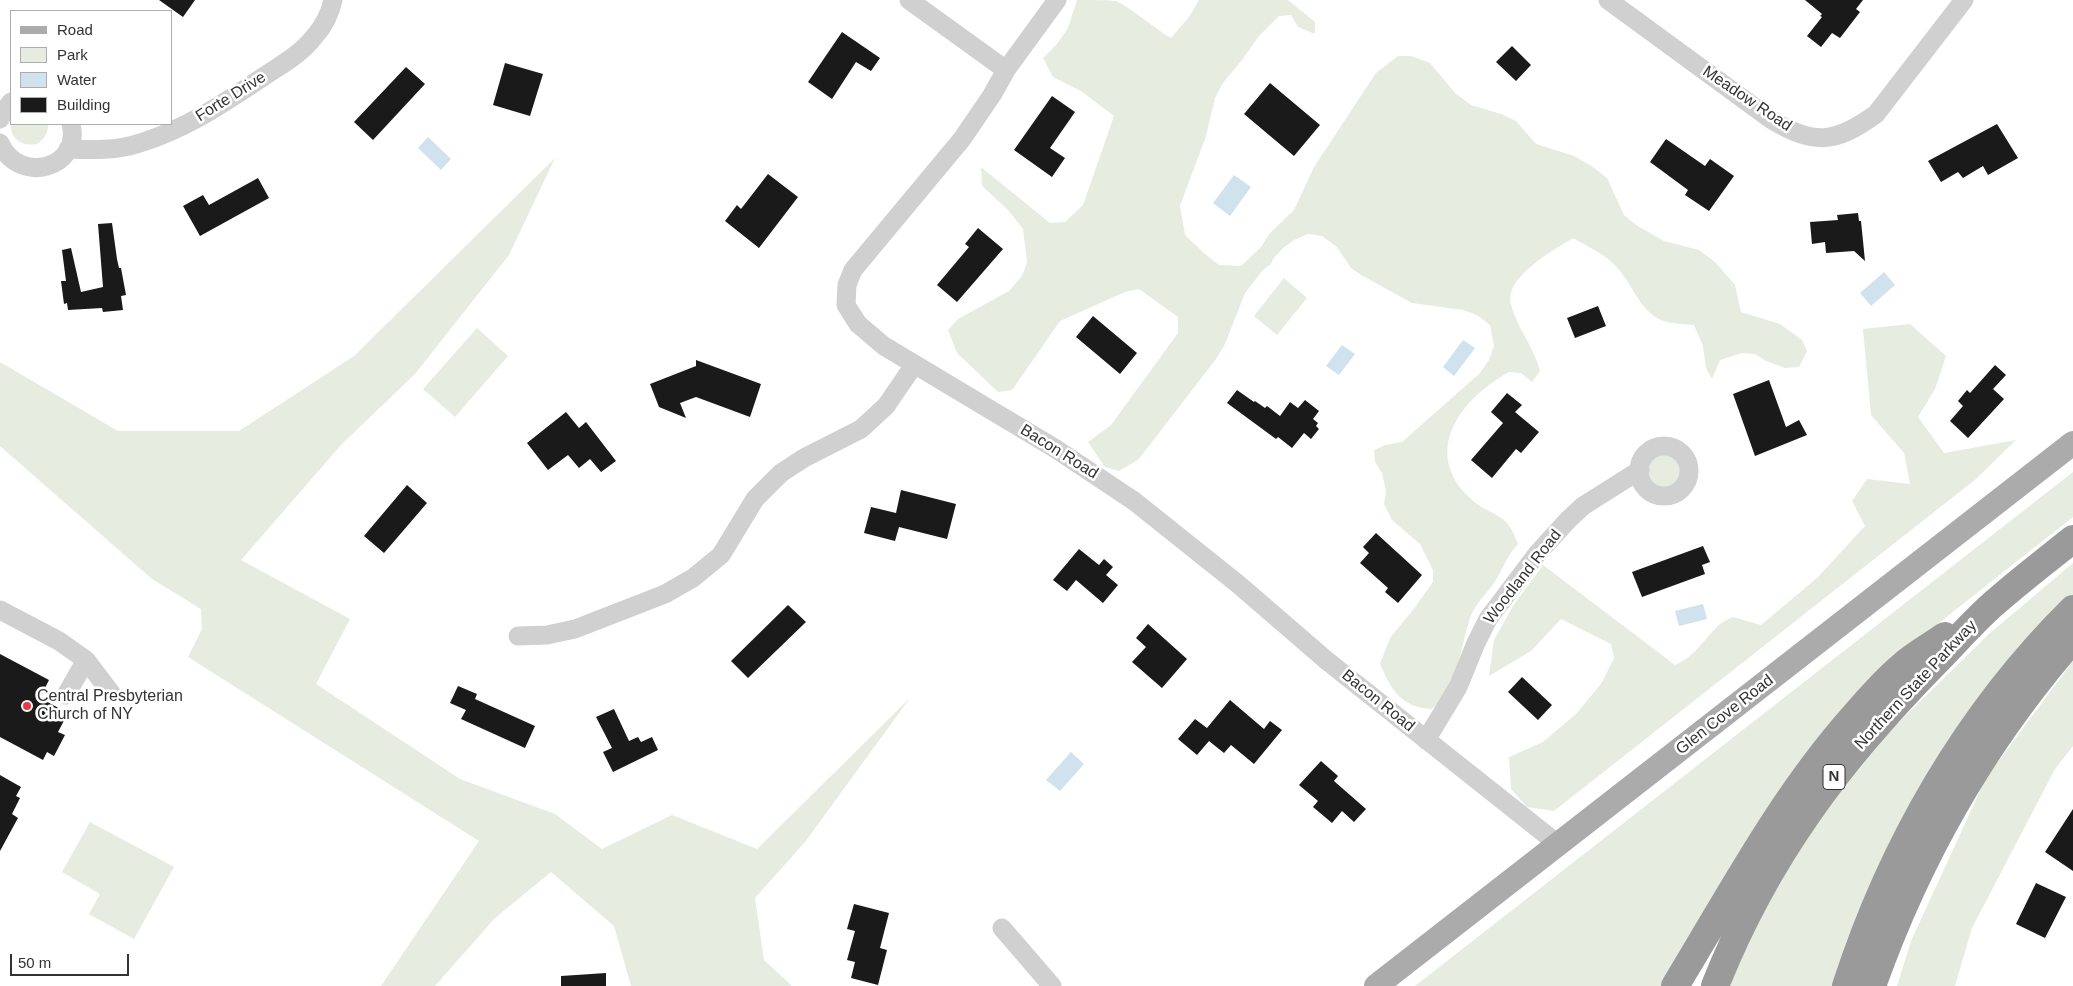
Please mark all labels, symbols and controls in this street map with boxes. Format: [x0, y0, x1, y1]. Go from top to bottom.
legend [10, 10, 172, 125]
text: Road [57, 21, 93, 38]
text: Park [57, 46, 88, 63]
street label: Meadow Road [1699, 62, 1795, 136]
street label: Forte Drive [192, 68, 270, 126]
text: Water [57, 71, 96, 88]
text: Building [57, 96, 110, 113]
street label: Bacon Road [1017, 421, 1101, 483]
street label: Woodland Road [1480, 526, 1566, 628]
street label: Northern State Parkway [1851, 616, 1981, 754]
street label: Bacon Road [1338, 666, 1418, 736]
street label: Glen Cove Road [1672, 671, 1778, 759]
place label: Central Presbyterian Church of NY [37, 687, 183, 725]
marker: Central Presbyterian Church of NY [21, 700, 33, 712]
road number: N [1823, 764, 1845, 790]
scale bar [12, 944, 131, 976]
text: 50 m [18, 954, 51, 971]

